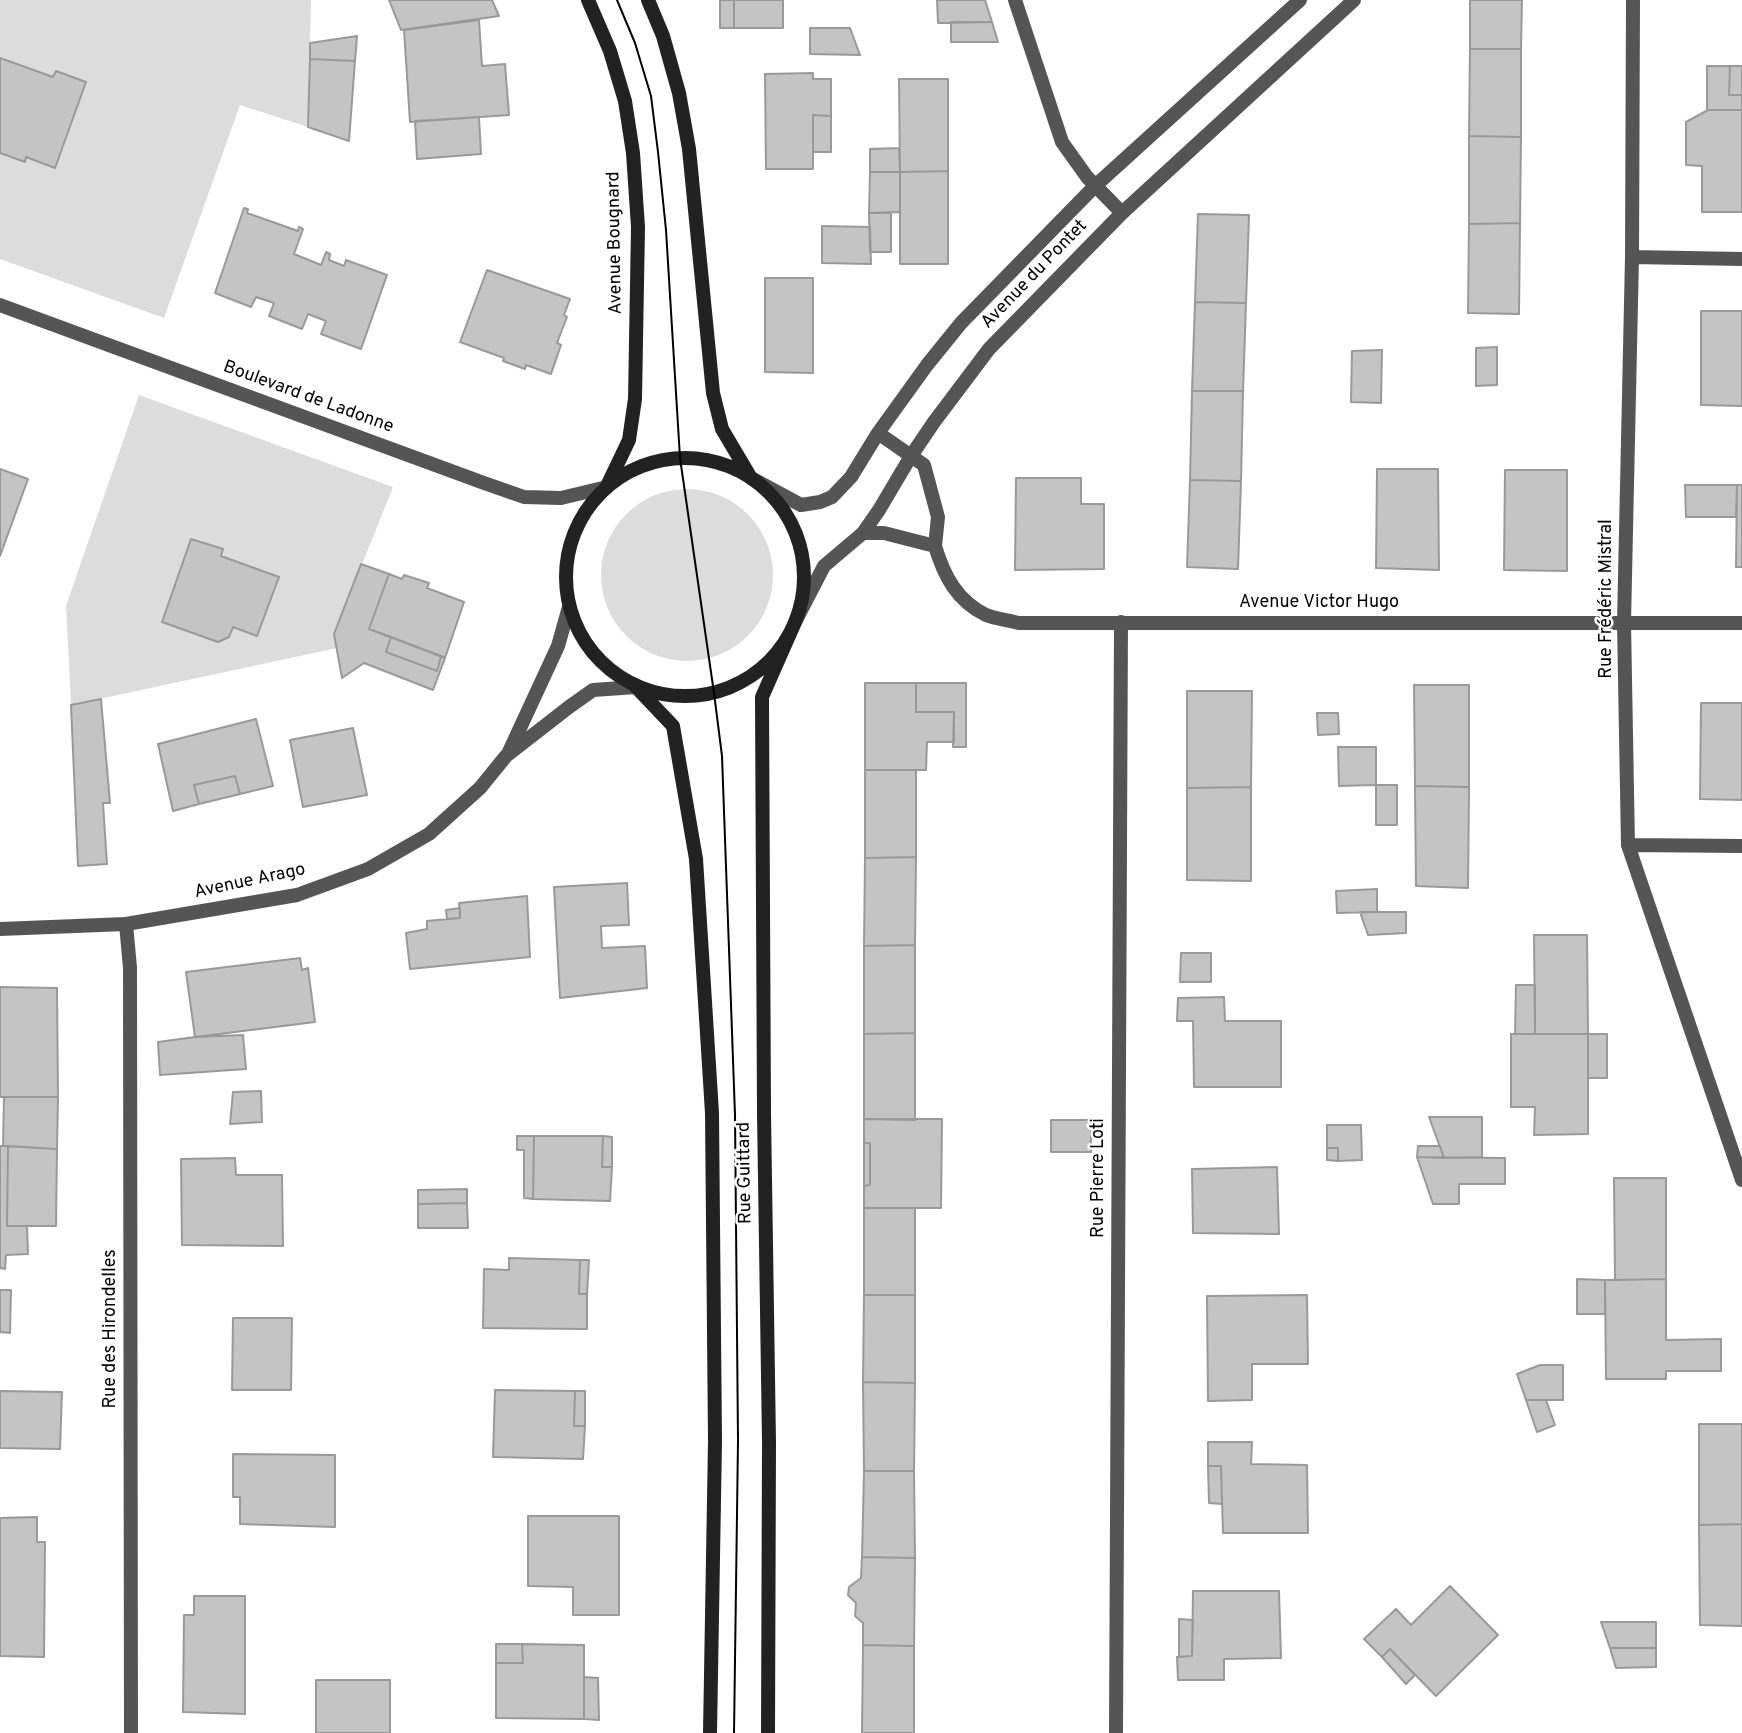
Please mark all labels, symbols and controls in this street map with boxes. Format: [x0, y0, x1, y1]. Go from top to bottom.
street label: Avenue Bougnard [604, 171, 628, 315]
street label: Avenue du Pontet [978, 216, 1092, 334]
street label: Boulevard de Ladonne [220, 357, 396, 439]
street label: Rue Frédéric Mistral [1596, 519, 1618, 679]
street label: Avenue Victor Hugo [1239, 592, 1399, 614]
street label: Avenue Arago [192, 860, 308, 904]
street label: Rue Pierre Loti [1088, 1118, 1110, 1238]
street label: Rue Guittard [734, 1122, 758, 1224]
street label: Rue des Hirondelles [100, 1249, 122, 1409]

